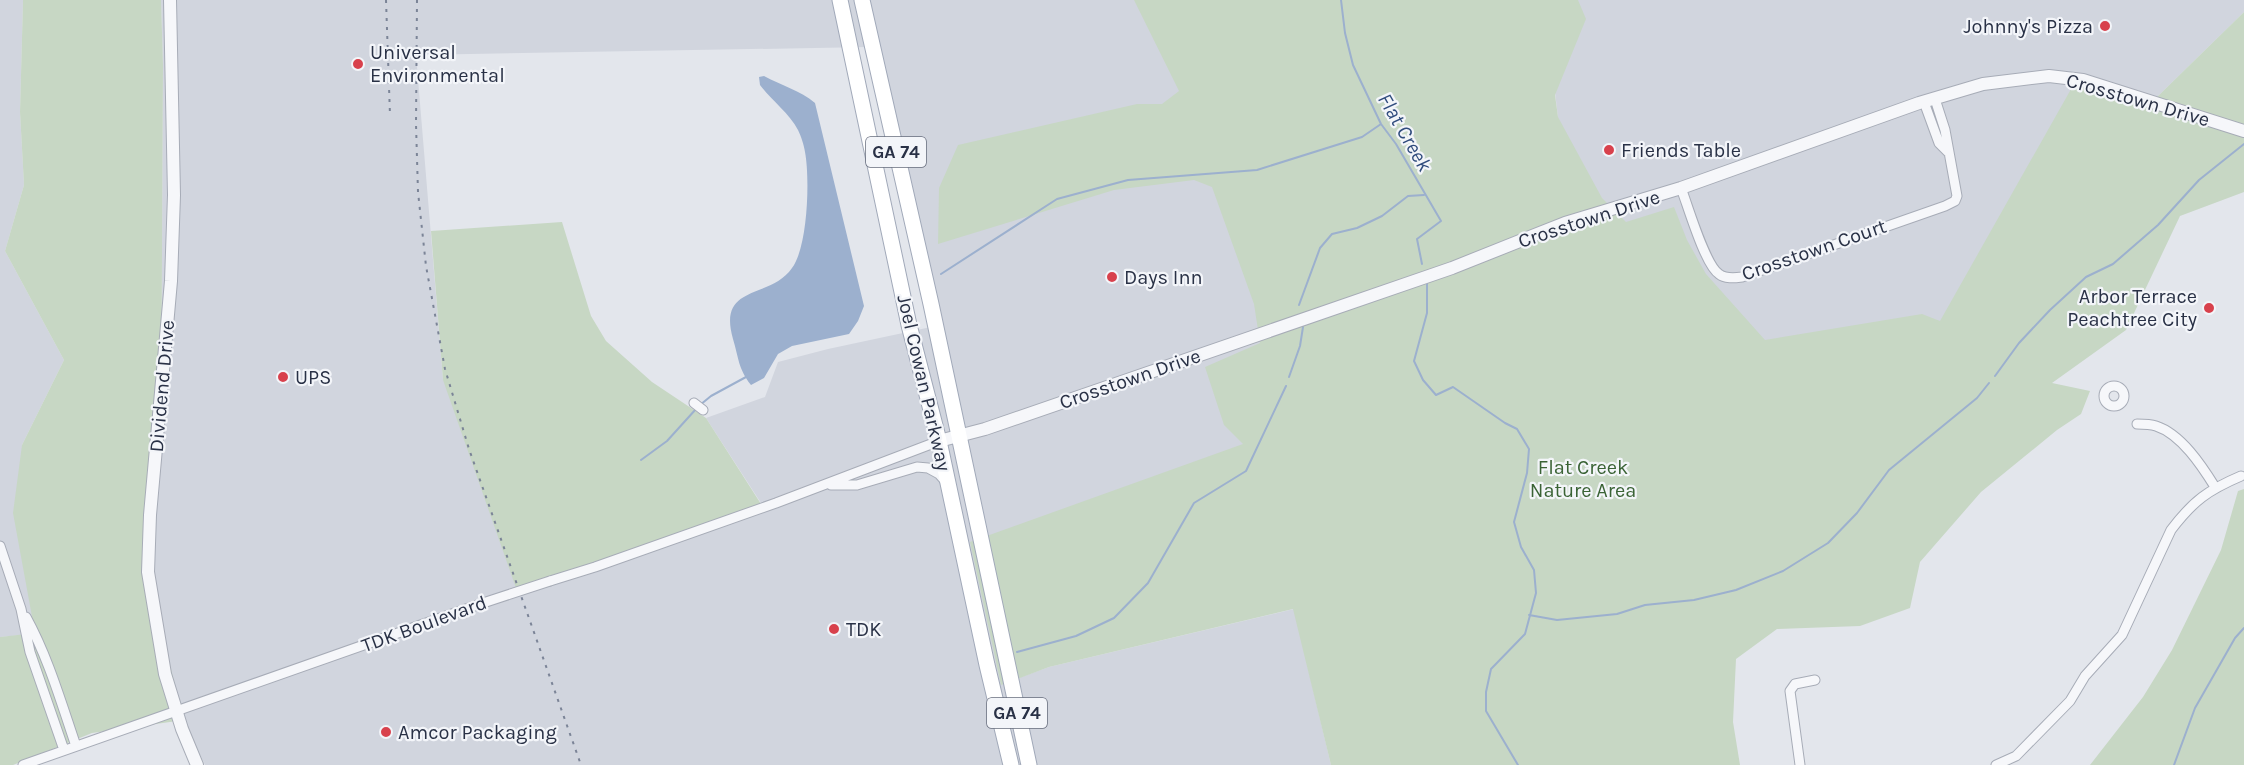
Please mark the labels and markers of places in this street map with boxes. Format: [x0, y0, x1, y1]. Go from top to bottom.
place label: Johnny's Pizza [1963, 15, 2093, 38]
marker: Johnny's Pizza [2098, 19, 2112, 33]
place label: Universal Environmental [370, 41, 505, 87]
marker: Universal Environmental [351, 57, 365, 71]
place label: Friends Table [1621, 139, 1741, 162]
marker: Friends Table [1602, 143, 1616, 157]
place label: Days Inn [1124, 266, 1203, 289]
marker: Days Inn [1105, 270, 1119, 284]
place label: Arbor Terrace Peachtree City [2067, 285, 2197, 331]
marker: Arbor Terrace Peachtree City [2202, 301, 2216, 315]
place label: UPS [295, 366, 331, 389]
marker: UPS [276, 370, 290, 384]
place label: TDK [846, 618, 881, 641]
marker: TDK [827, 622, 841, 636]
place label: Amcor Packaging [398, 721, 557, 744]
marker: Amcor Packaging [379, 725, 393, 739]

